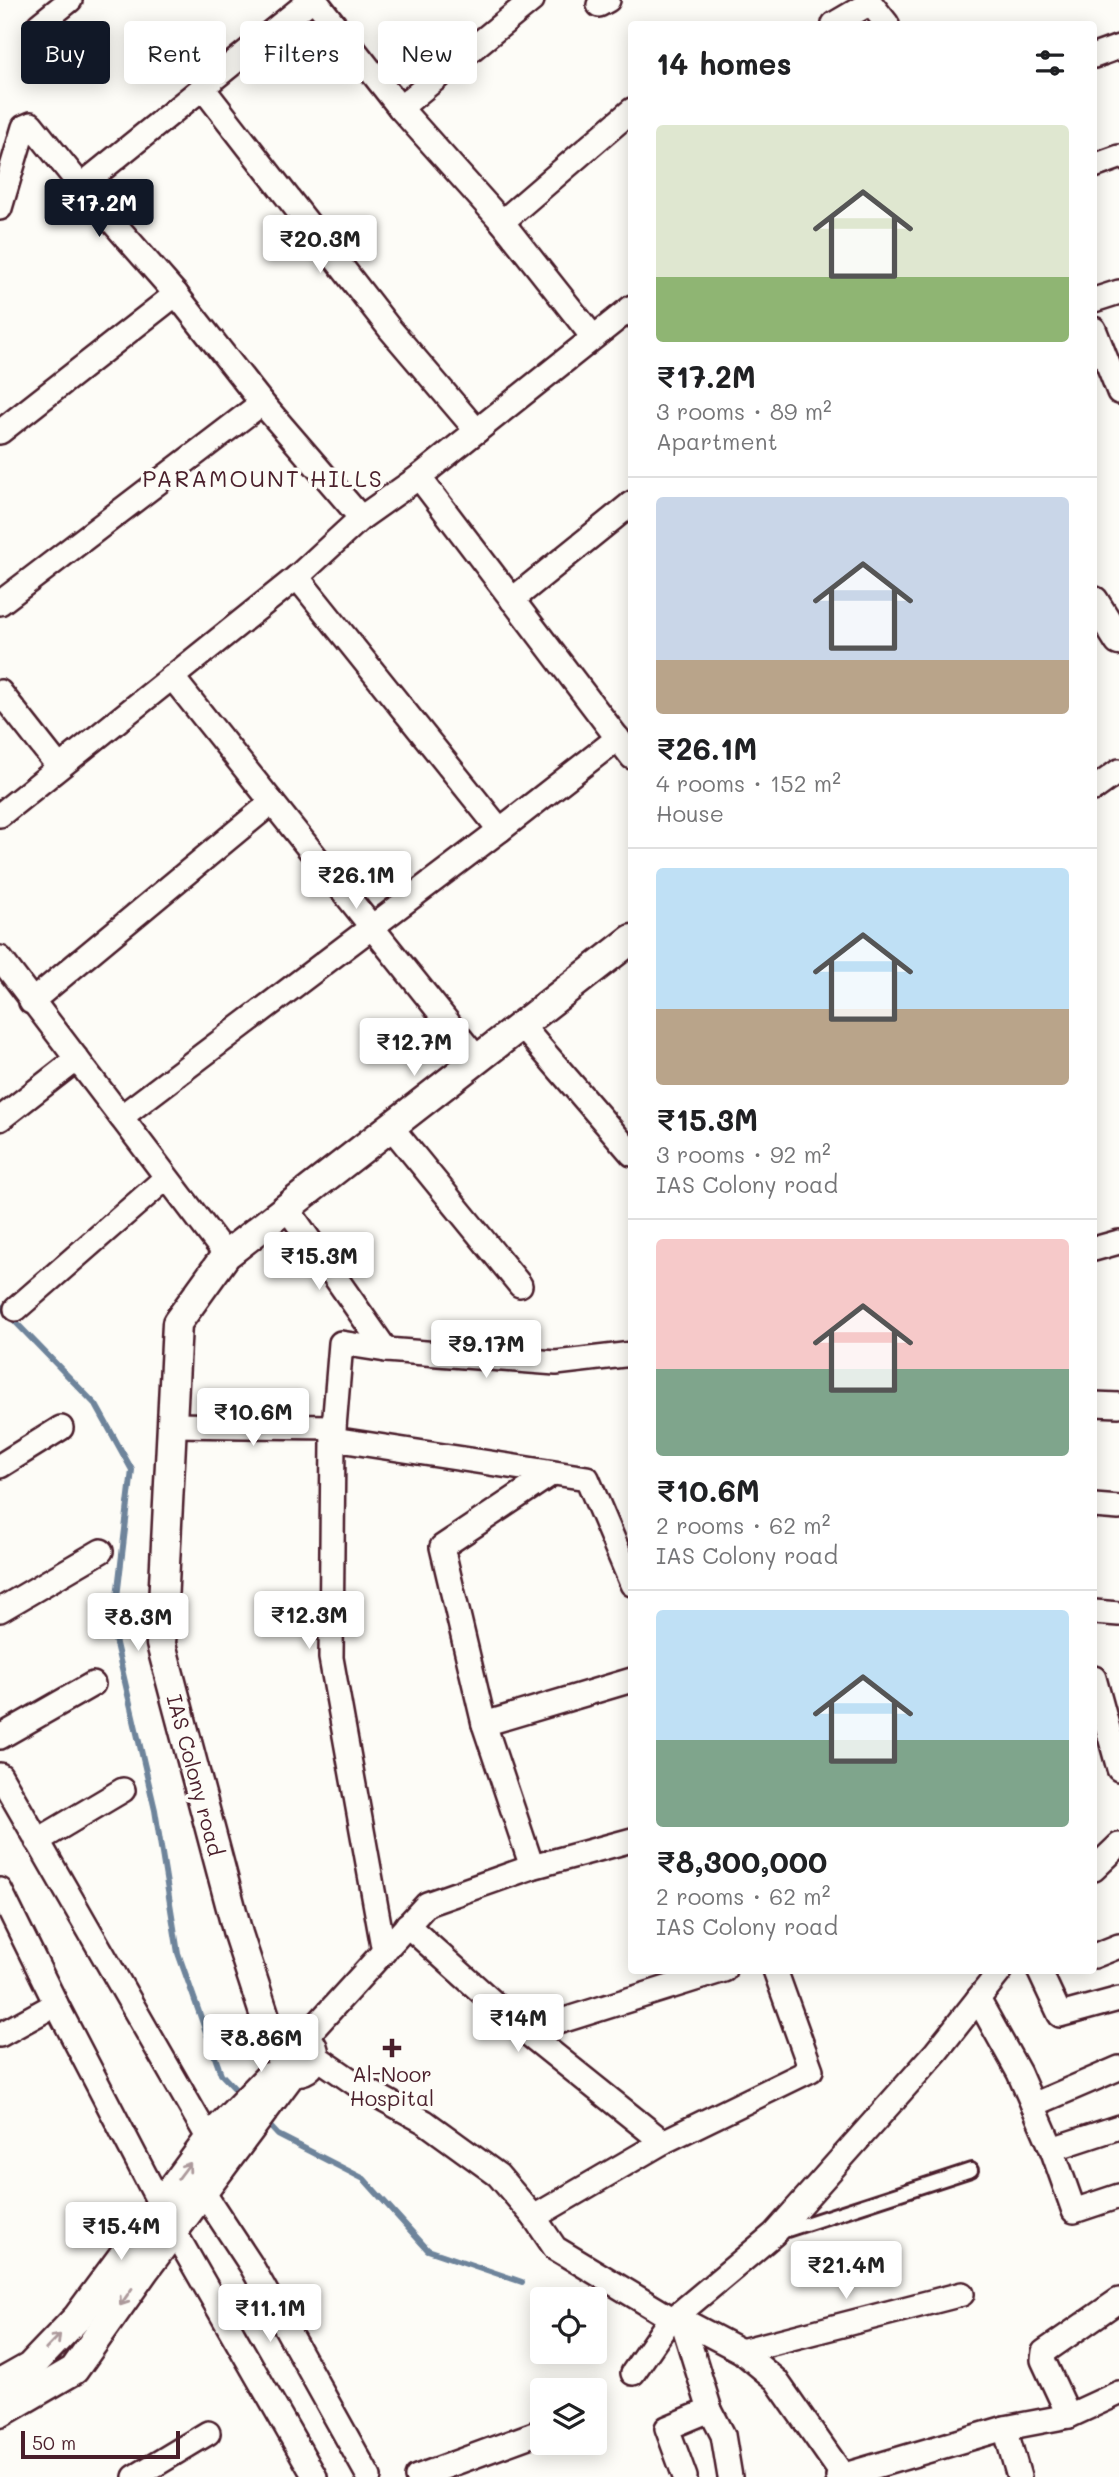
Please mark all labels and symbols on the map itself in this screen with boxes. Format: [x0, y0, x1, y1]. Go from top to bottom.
pin: ₹17.2M [42, 180, 156, 239]
pin: ₹20.3M [263, 216, 377, 275]
district label: PARAMOUNT HILLS [142, 463, 384, 493]
pin: ₹26.1M [299, 852, 413, 911]
pin: ₹12.7M [357, 1018, 471, 1078]
pin: ₹15.3M [262, 1232, 376, 1292]
pin: ₹9.17M [429, 1320, 543, 1380]
pin: ₹10.6M [196, 1388, 310, 1448]
pin: ₹12.3M [252, 1592, 366, 1651]
pin: ₹8.3M [89, 1594, 187, 1653]
street label: IAS Colony road [161, 1691, 231, 1859]
pin: ₹14M [477, 1994, 559, 2054]
pin: ₹8.86M [204, 2014, 318, 2074]
marker: Al-Noor Hospital [382, 2038, 402, 2058]
place label: Al-Noor Hospital [350, 2060, 434, 2111]
one-way arrow [176, 2162, 191, 2181]
pin: ₹15.4M [64, 2202, 178, 2262]
pin: ₹21.4M [789, 2242, 903, 2301]
pin: ₹11.1M [213, 2284, 327, 2344]
one-way arrow [119, 2287, 133, 2306]
one-way arrow [45, 2334, 62, 2351]
scale bar [21, 2428, 180, 2460]

